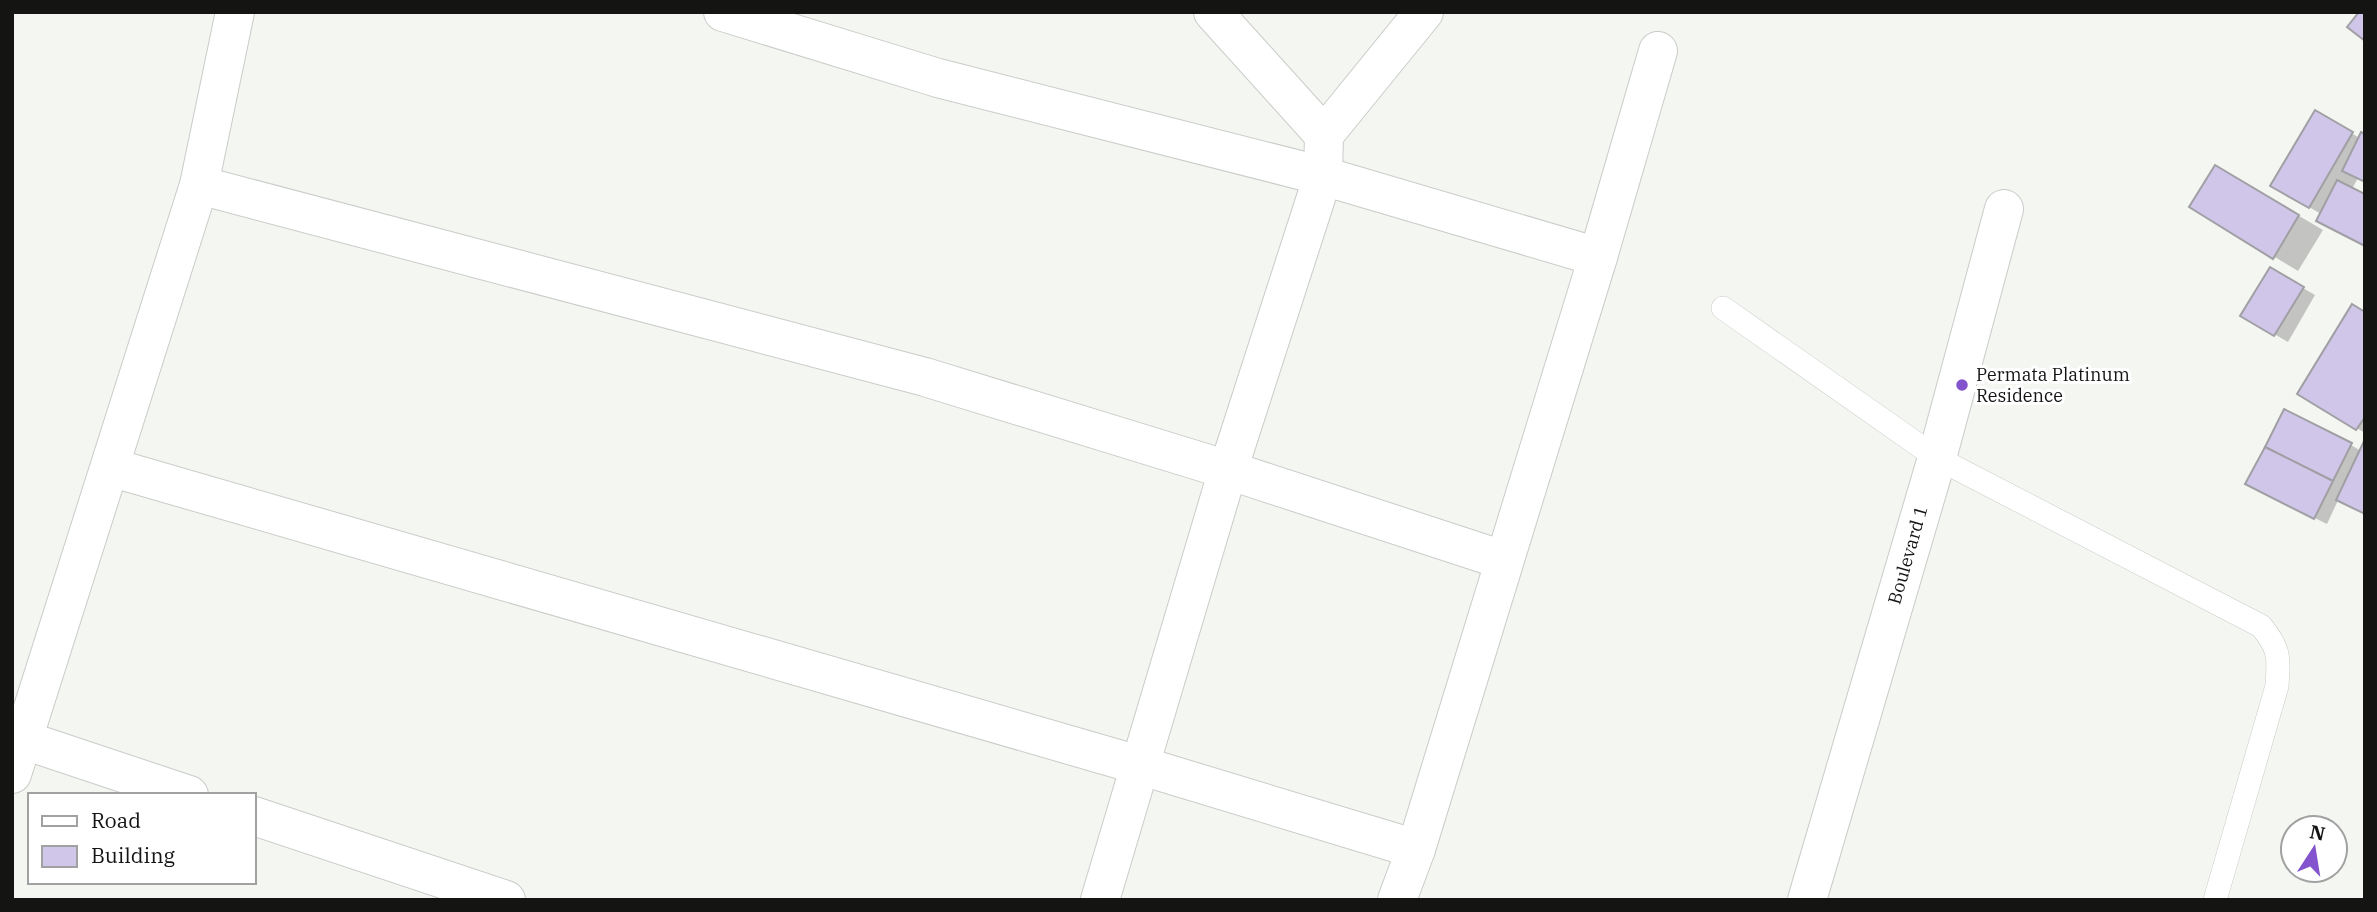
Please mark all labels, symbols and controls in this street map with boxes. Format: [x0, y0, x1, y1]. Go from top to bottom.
place label: Permata Platinum Residence [1976, 363, 2130, 407]
marker: Permata Platinum Residence [1954, 377, 1970, 393]
street label: Boulevard 1 [1882, 503, 1933, 607]
legend [28, 793, 256, 884]
text: Road [91, 806, 141, 834]
north arrow [2279, 814, 2349, 884]
text: N [2308, 819, 2327, 846]
text: Building [91, 841, 176, 869]

